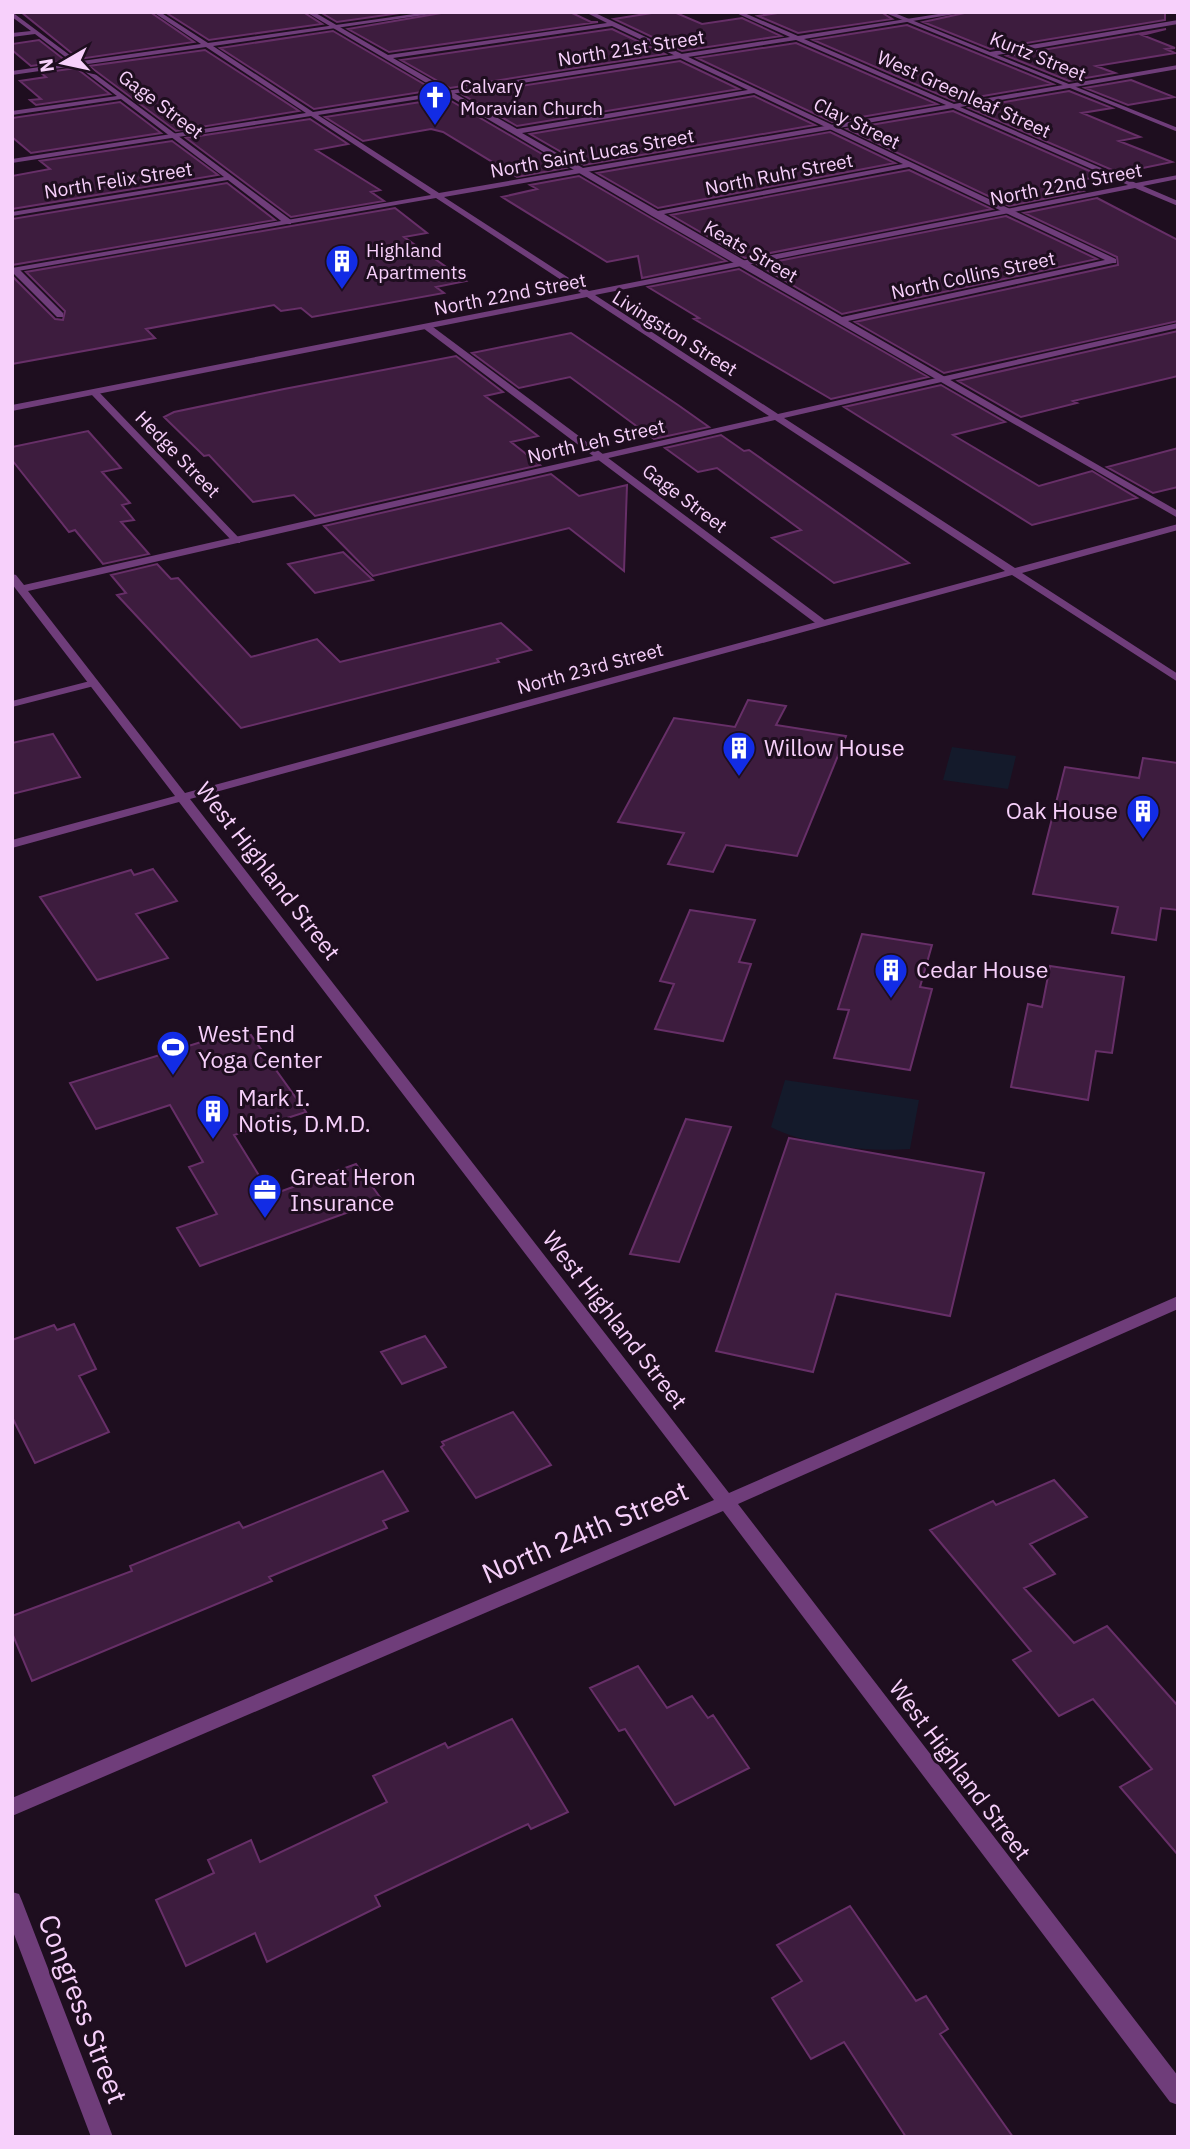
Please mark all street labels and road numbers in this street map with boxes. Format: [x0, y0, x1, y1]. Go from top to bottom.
street label: North 21st Street [556, 25, 706, 71]
street label: Kurtz Street [986, 26, 1090, 86]
street label: West Greenleaf Street [873, 45, 1055, 143]
street label: Gage Street [114, 64, 208, 144]
street label: Clay Street [810, 92, 904, 154]
street label: North Saint Lucas Street [488, 123, 696, 183]
street label: North Ruhr Street [703, 148, 855, 200]
street label: North Felix Street [42, 156, 194, 204]
street label: North 22nd Street [988, 158, 1144, 210]
street label: Keats Street [700, 214, 802, 288]
street label: North Collins Street [889, 246, 1057, 304]
street label: North 22nd Street [432, 268, 588, 320]
street label: Livingston Street [608, 285, 742, 381]
street label: Hedge Street [131, 405, 225, 503]
street label: North Leh Street [525, 414, 667, 468]
street label: Gage Street [638, 458, 732, 538]
street label: North 23rd Street [514, 637, 666, 699]
street label: West Highland Street [190, 775, 348, 966]
street label: West Highland Street [537, 1224, 695, 1415]
street label: North 24th Street [476, 1471, 694, 1592]
street label: West Highland Street [883, 1673, 1038, 1865]
street label: Congress Street [30, 1909, 137, 2109]

